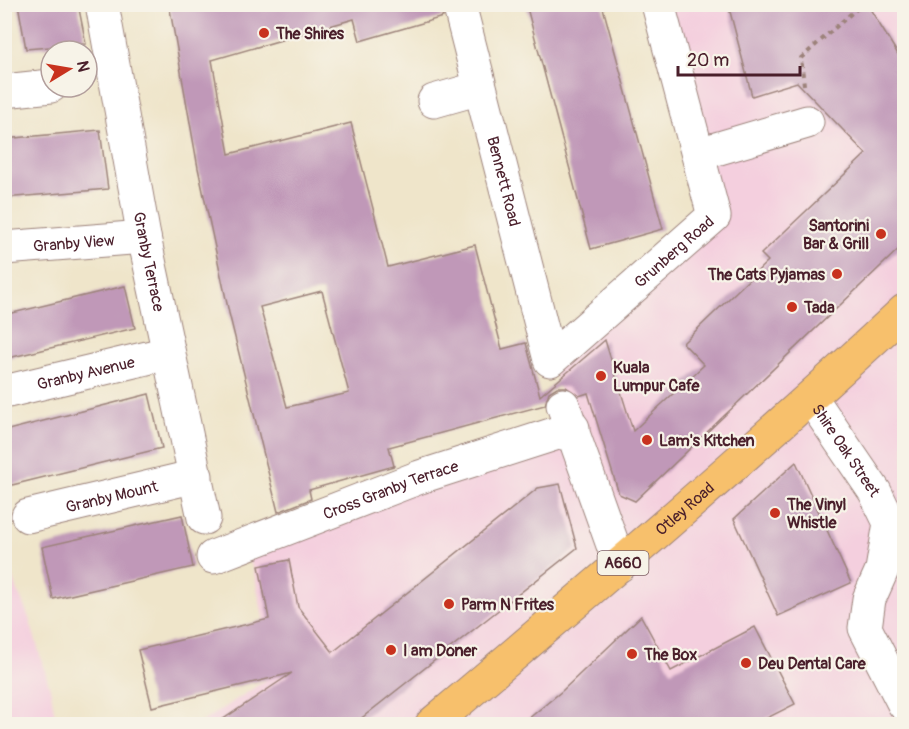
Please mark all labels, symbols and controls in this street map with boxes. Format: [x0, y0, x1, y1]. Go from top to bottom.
place label: The Shires [275, 24, 345, 44]
marker: The Shires [257, 26, 271, 40]
north arrow [39, 39, 99, 99]
scale bar [678, 39, 800, 77]
text: 20 m [687, 49, 729, 72]
text: N [72, 59, 94, 74]
street label: Bennett Road [482, 134, 524, 229]
street label: Granby Terrace [129, 210, 169, 314]
street label: Grunberg Road [630, 212, 718, 293]
place label: Santorini Bar & Grill [803, 216, 869, 254]
marker: Santorini Bar & Grill [874, 227, 888, 241]
street label: Granby View [32, 230, 116, 257]
place label: The Cats Pyjamas [707, 265, 826, 285]
marker: The Cats Pyjamas [830, 267, 844, 281]
place label: Tada [803, 298, 835, 318]
marker: Tada [785, 300, 799, 314]
street label: Granby Avenue [35, 352, 137, 395]
place label: Kuala Lumpur Cafe [613, 358, 700, 396]
marker: Kuala Lumpur Cafe [594, 369, 608, 383]
street label: Shire Oak Street [807, 400, 885, 501]
place label: Lam's Kitchen [659, 431, 755, 451]
marker: Lam's Kitchen [640, 433, 654, 447]
street label: Cross Granby Terrace [320, 456, 461, 525]
street label: Granby Mount [64, 476, 161, 518]
street label: Otley Road [651, 478, 719, 540]
place label: The Vinyl Whistle [786, 495, 847, 533]
marker: The Vinyl Whistle [768, 506, 782, 520]
road number: A660 [598, 551, 648, 575]
place label: Parm N Frites [461, 595, 555, 615]
marker: Parm N Frites [442, 597, 456, 611]
place label: I am Doner [403, 641, 478, 661]
marker: I am Doner [384, 643, 398, 657]
place label: The Box [643, 645, 697, 665]
marker: The Box [625, 647, 639, 661]
place label: Deu Dental Care [758, 654, 867, 674]
marker: Deu Dental Care [739, 656, 753, 670]

